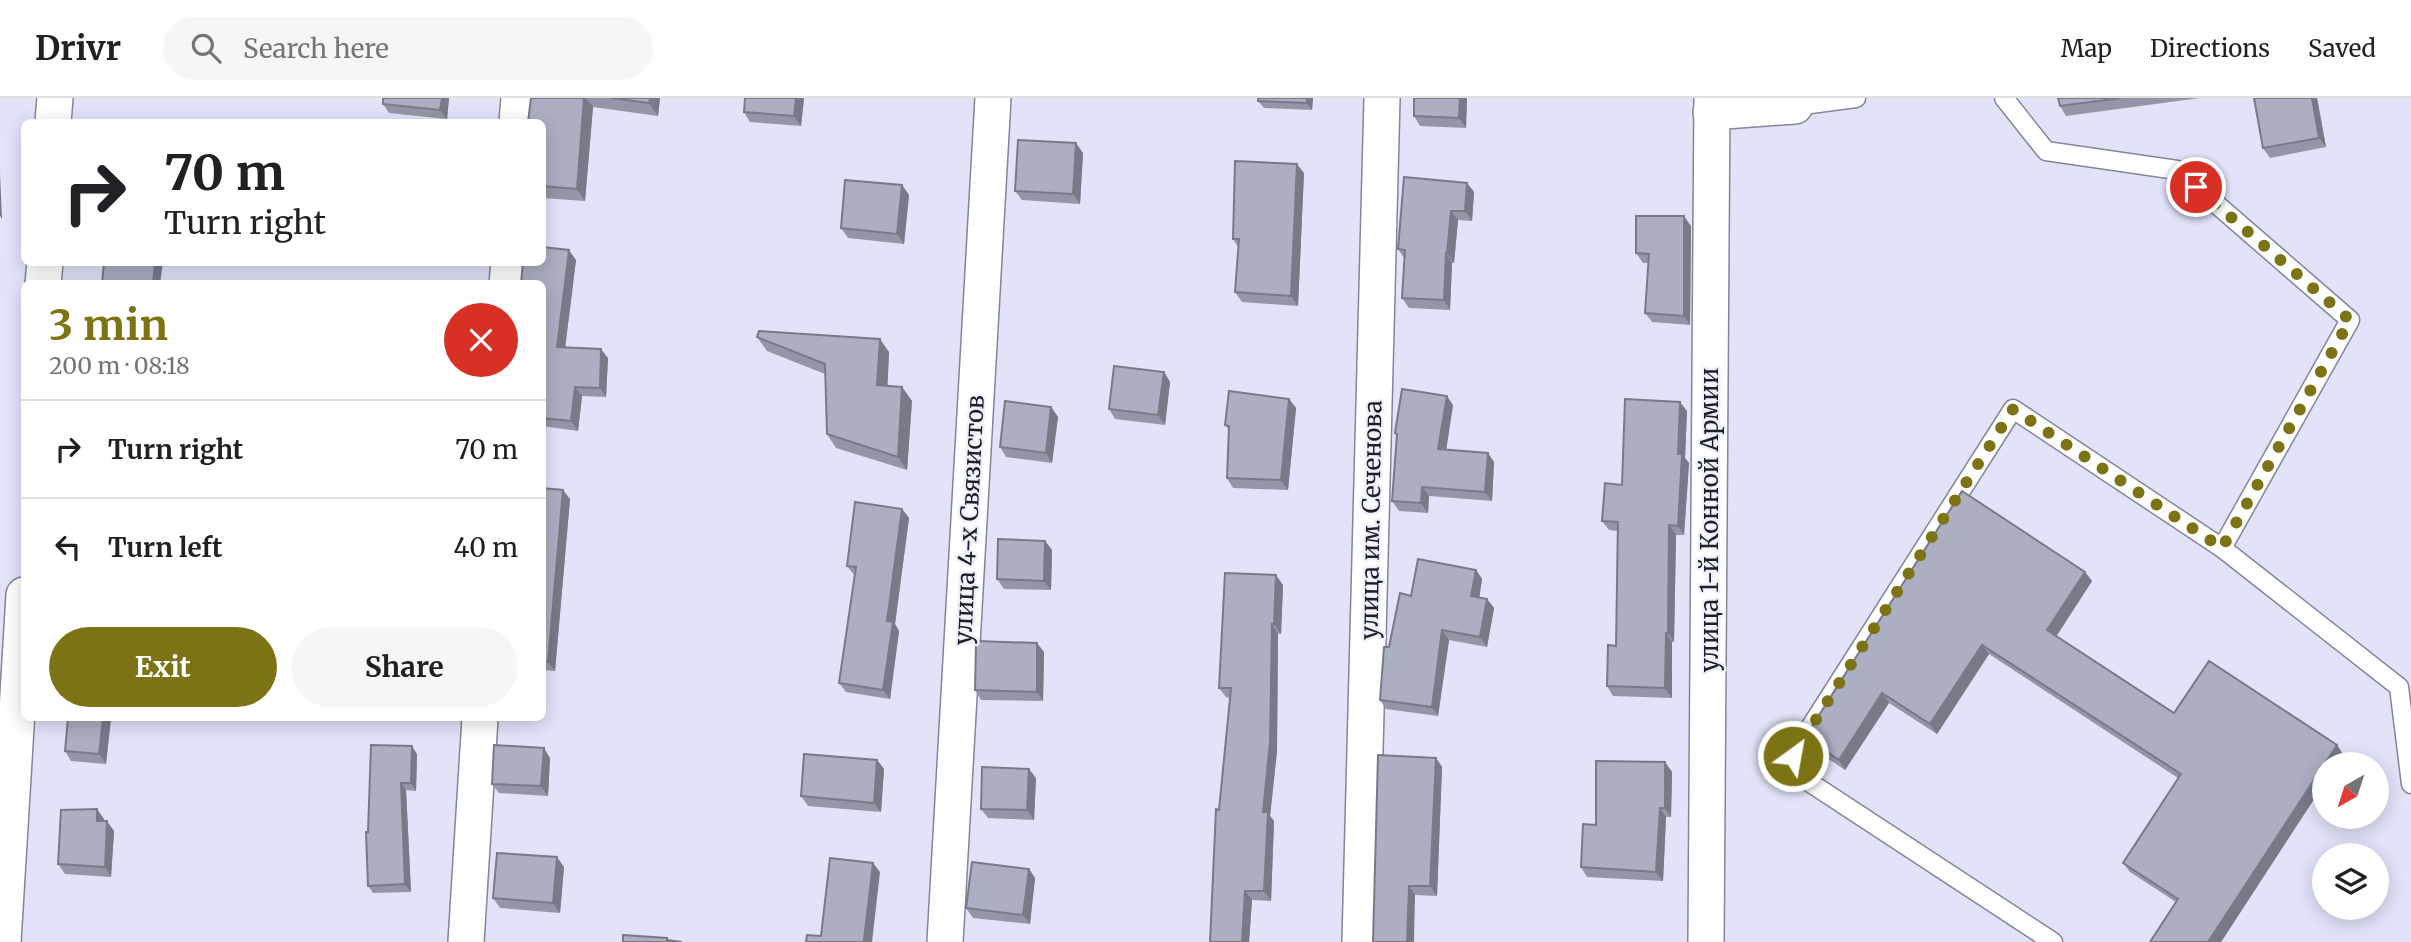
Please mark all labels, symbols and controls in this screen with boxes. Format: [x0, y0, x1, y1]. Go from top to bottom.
search box [163, 17, 653, 80]
text: Drivr [35, 28, 121, 69]
icon: search [187, 29, 225, 67]
text: Search here [243, 32, 389, 65]
text: Map [2061, 33, 2112, 64]
text: Directions [2150, 33, 2270, 64]
text: Saved [2308, 33, 2376, 64]
text: 70 m [164, 142, 285, 203]
icon: right [49, 147, 140, 238]
pin [2166, 157, 2226, 217]
icon: arrive [2177, 168, 2215, 206]
text: Turn right [164, 203, 326, 243]
text: 3 min [49, 299, 168, 351]
button: close [444, 303, 518, 377]
text: 200 m · 08:18 [49, 351, 190, 380]
street label: улица 1-й Конной Армии [1694, 368, 1725, 672]
street label: улица 4-х Связистов [947, 394, 991, 646]
street label: улица им. Сеченова [1353, 400, 1389, 640]
icon: right [49, 430, 87, 468]
text: Turn right [108, 433, 243, 466]
text: 70 m [455, 433, 518, 466]
icon: left [49, 528, 87, 566]
text: Turn left [108, 531, 222, 564]
text: 40 m [454, 531, 518, 564]
button: Exit [49, 627, 277, 707]
button: Share [291, 627, 518, 707]
position arrow [1756, 719, 1830, 793]
north arrow [2312, 752, 2389, 830]
map controls [2312, 752, 2389, 920]
button: layers [2312, 843, 2389, 920]

